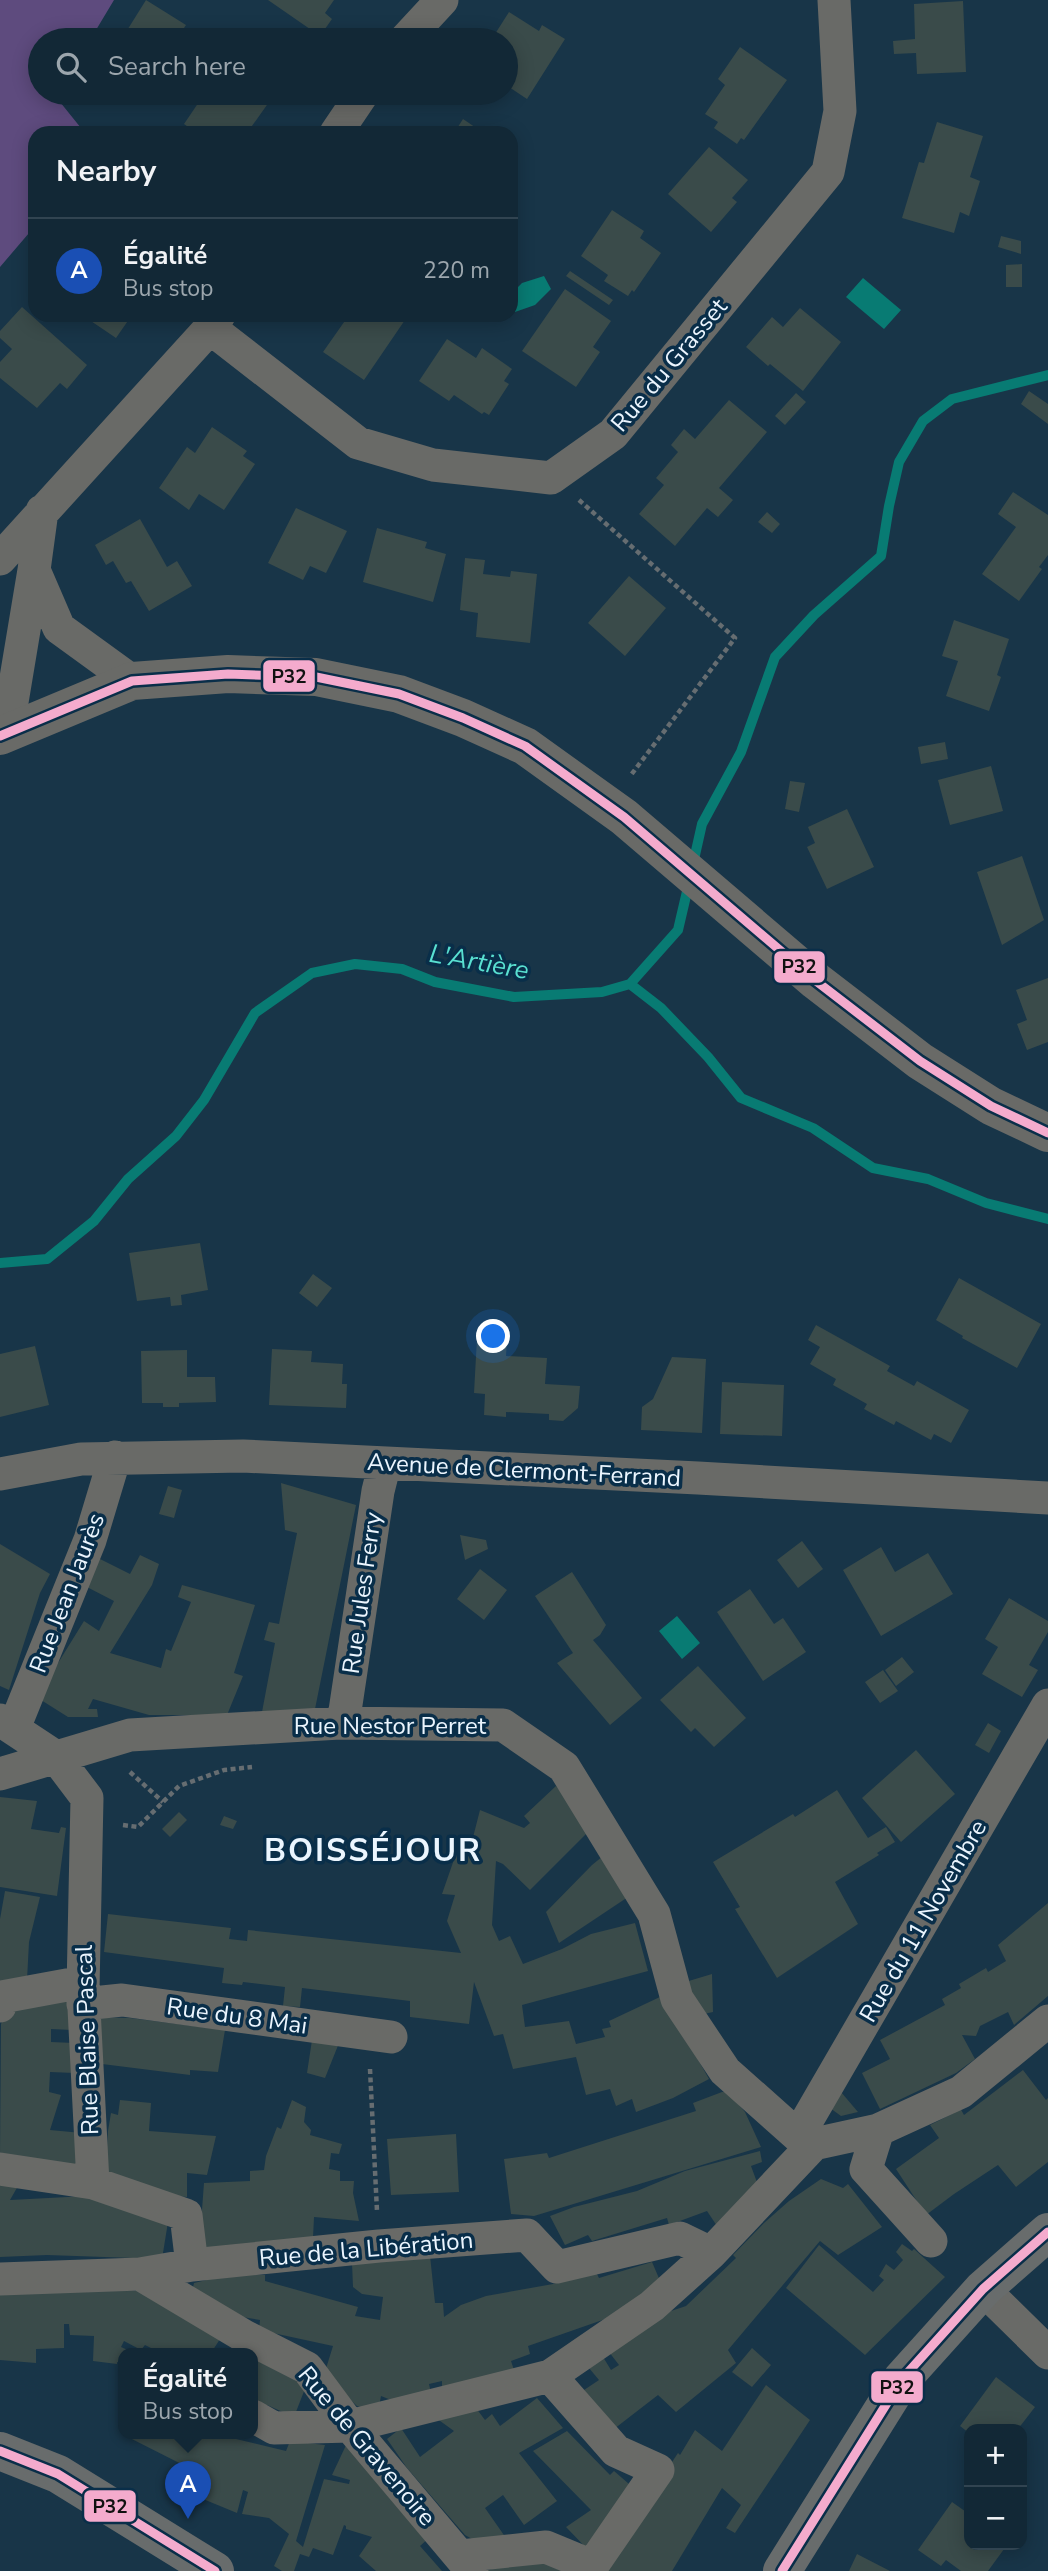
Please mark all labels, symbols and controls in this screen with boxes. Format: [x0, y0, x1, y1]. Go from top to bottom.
search box [28, 28, 518, 105]
icon: search [52, 48, 90, 86]
text: Search here [108, 49, 246, 84]
text: Nearby [56, 151, 156, 192]
text: Égalité [123, 238, 207, 273]
text: A [70, 255, 88, 286]
text: 220 m [423, 255, 490, 286]
text: Bus stop [123, 273, 214, 304]
street label: Rue du Grasset [604, 291, 735, 438]
line badge: P32 [262, 659, 316, 693]
text: P32 [271, 664, 307, 690]
water label: L'Artière [426, 936, 532, 988]
line badge: P32 [773, 950, 826, 984]
text: P32 [781, 954, 817, 980]
your location [476, 1319, 510, 1353]
street label: Avenue de Clermont-Ferrand [366, 1446, 682, 1494]
street label: Rue Jean Jaurès [22, 1509, 112, 1677]
street label: Rue Jules Ferry [335, 1509, 389, 1676]
street label: Rue Nestor Perret [294, 1710, 487, 1742]
street label: Rue du 11 Novembre [852, 1814, 994, 2028]
district label: BOISSÉJOUR [264, 1829, 482, 1872]
street label: Rue Blaise Pascal [68, 1944, 106, 2136]
street label: Rue du 8 Mai [165, 1990, 309, 2042]
street label: Rue de la Libération [258, 2224, 474, 2274]
popup [118, 2348, 258, 2439]
street label: Rue de Gravenoire [291, 2360, 443, 2532]
text: Égalité [143, 2361, 227, 2396]
line badge: P32 [870, 2370, 924, 2404]
text: P32 [879, 2375, 915, 2401]
text: Bus stop [143, 2396, 233, 2427]
map controls [964, 2424, 1027, 2550]
button: + [964, 2424, 1027, 2487]
pin: A [165, 2461, 211, 2519]
button: − [964, 2487, 1027, 2550]
line badge: P32 [83, 2489, 137, 2523]
text: P32 [92, 2494, 128, 2520]

